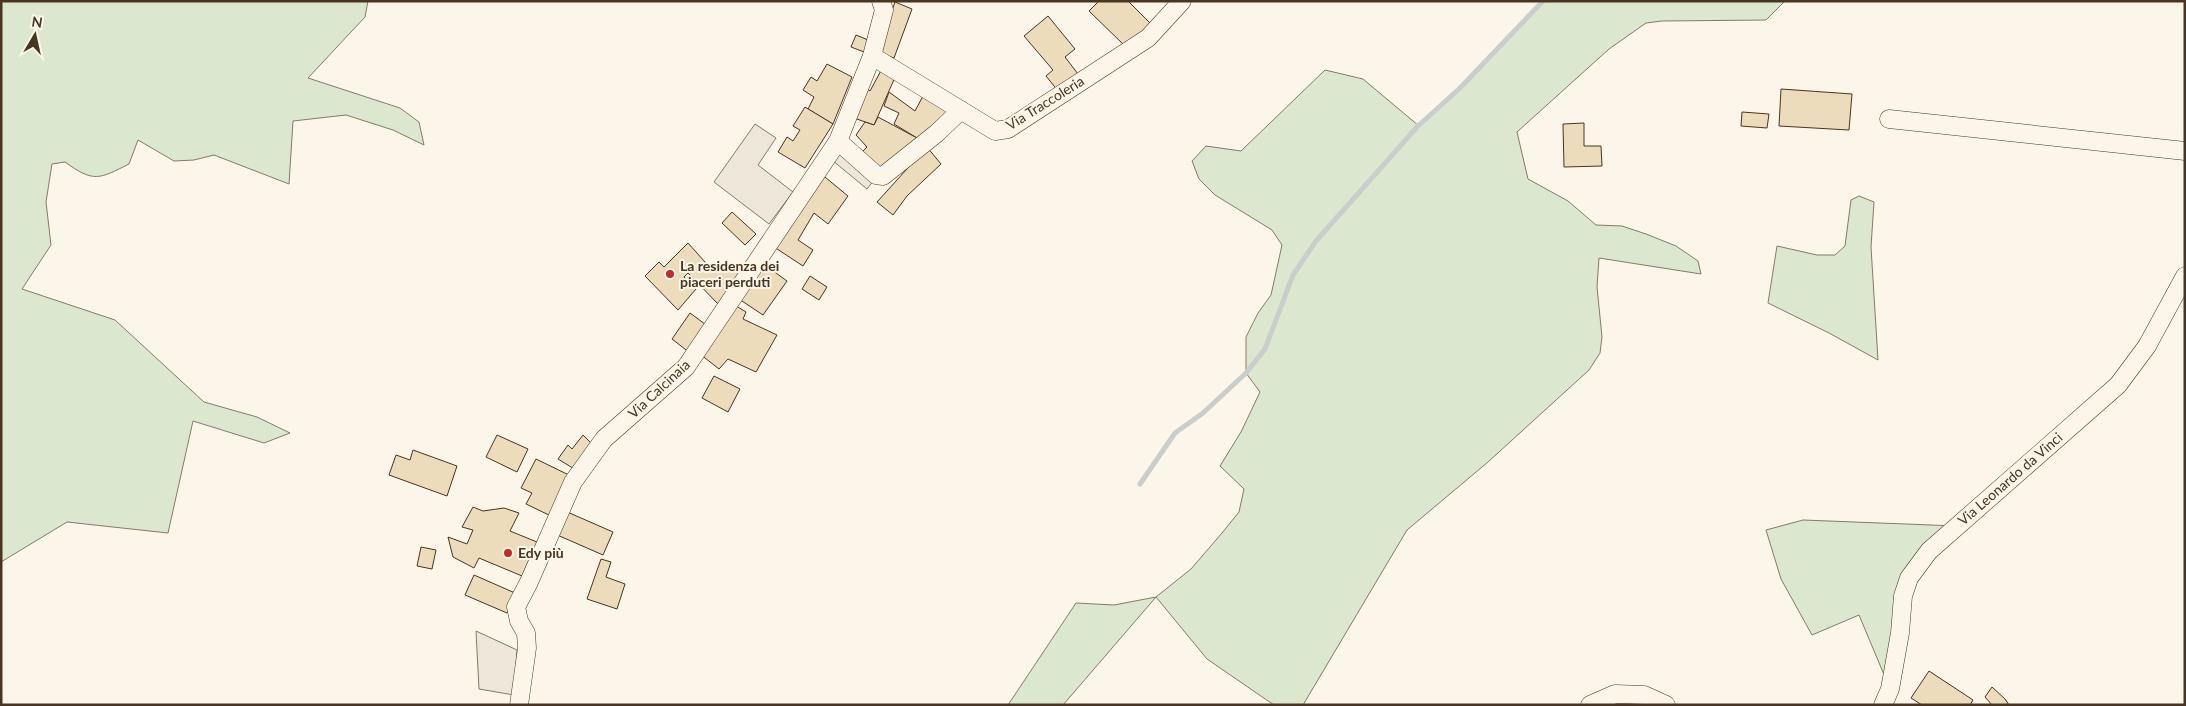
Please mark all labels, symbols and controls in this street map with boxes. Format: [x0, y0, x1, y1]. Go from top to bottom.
north arrow [10, 10, 60, 60]
text: N [30, 12, 44, 31]
street label: Via Traccoleria [1003, 72, 1087, 133]
place label: La residenza dei piaceri perduti [680, 257, 779, 290]
marker: La residenza dei piaceri perduti [664, 268, 676, 280]
street label: Via Calcinaia [624, 356, 693, 421]
street label: Via Leonardo da Vinci [1954, 429, 2065, 529]
place label: Edy più [518, 544, 564, 561]
marker: Edy più [502, 547, 514, 559]

